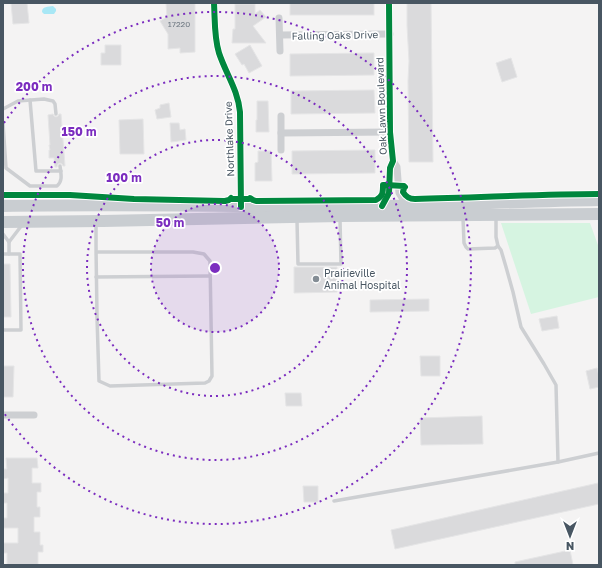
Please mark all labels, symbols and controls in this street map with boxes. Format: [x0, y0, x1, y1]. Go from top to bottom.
house number: 17220 [168, 19, 190, 29]
street label: Falling Oaks Drive [292, 28, 379, 42]
street label: Oak Lawn Boulevard [373, 57, 389, 155]
text: 200 m [16, 79, 52, 94]
street label: Northlake Drive [222, 101, 236, 177]
text: 150 m [62, 124, 96, 139]
text: 100 m [106, 170, 142, 185]
text: 50 m [156, 215, 184, 230]
centre of rings [208, 261, 222, 275]
place label: Prairieville Animal Hospital [324, 267, 400, 291]
marker: Prairieville Animal Hospital [311, 274, 321, 284]
north arrow [550, 516, 590, 556]
text: N [566, 540, 574, 553]

